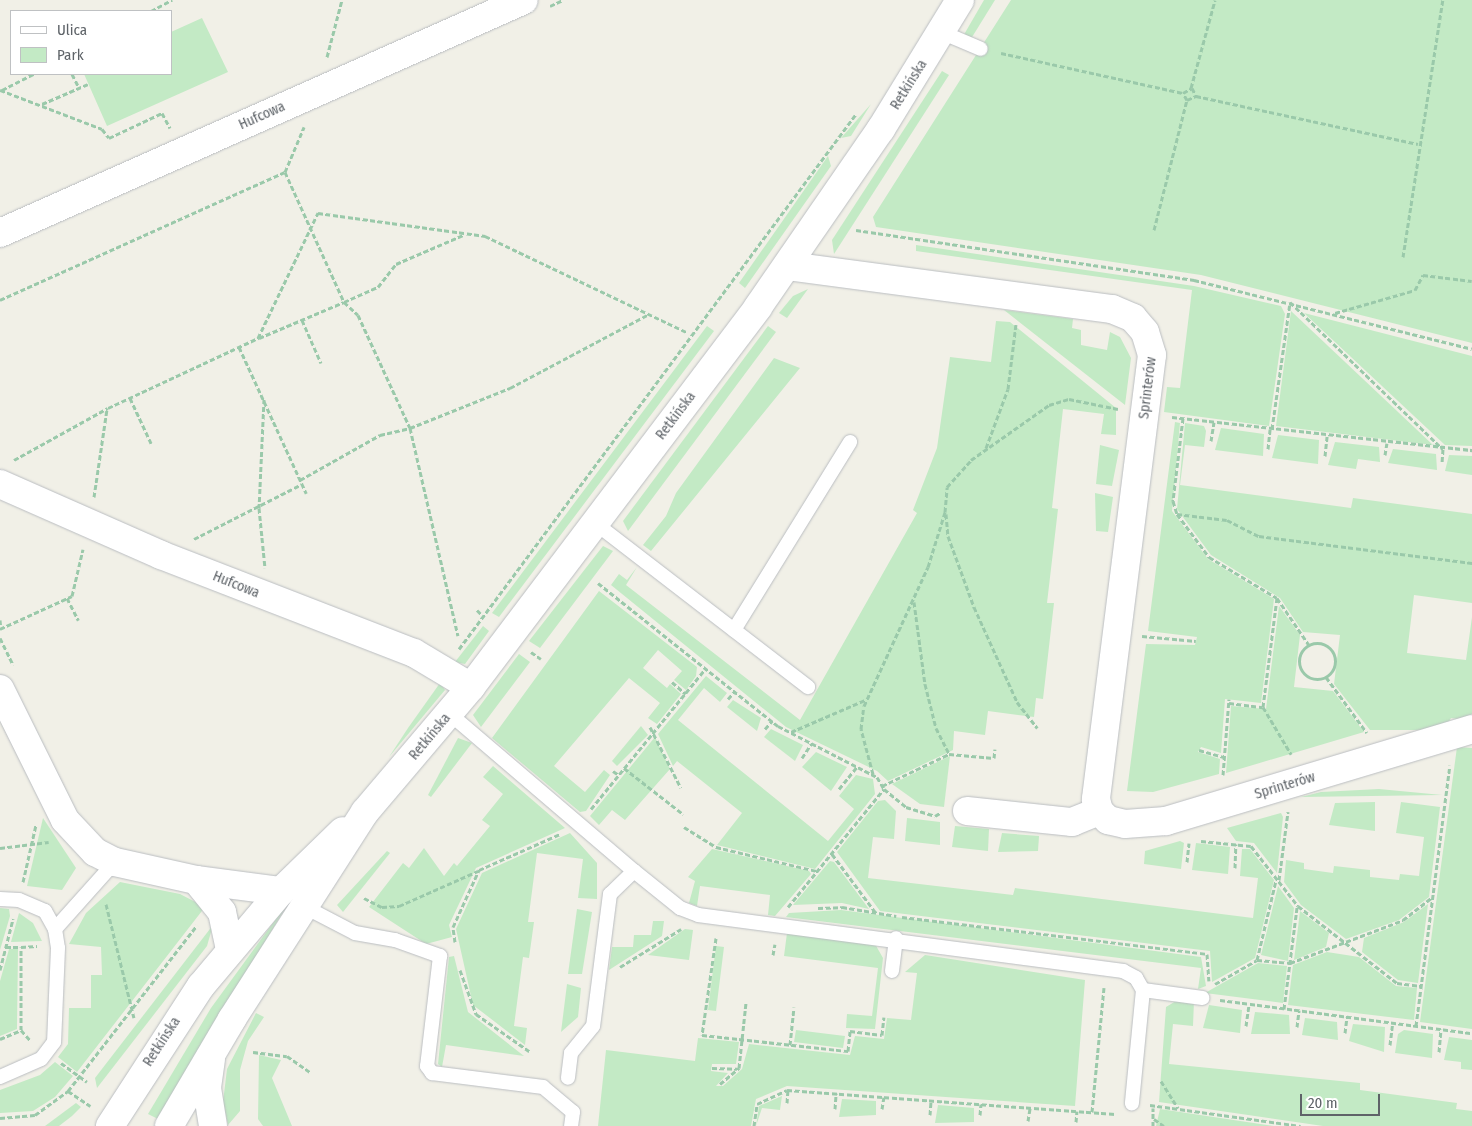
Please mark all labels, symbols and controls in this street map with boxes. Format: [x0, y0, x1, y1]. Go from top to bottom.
legend [10, 10, 172, 75]
text: Ulica [57, 21, 87, 39]
text: Park [57, 46, 84, 64]
street label: Retkińska [887, 57, 931, 113]
street label: Hufcowa [236, 98, 288, 134]
street label: Sprinterów [1136, 356, 1160, 420]
street label: Retkińska [653, 389, 699, 443]
street label: Hufcowa [210, 568, 262, 602]
street label: Retkińska [406, 710, 454, 764]
street label: Sprinterów [1253, 769, 1317, 803]
street label: Retkińska [140, 1014, 184, 1070]
scale bar [1302, 1084, 1382, 1116]
text: 20 m [1308, 1094, 1338, 1112]

